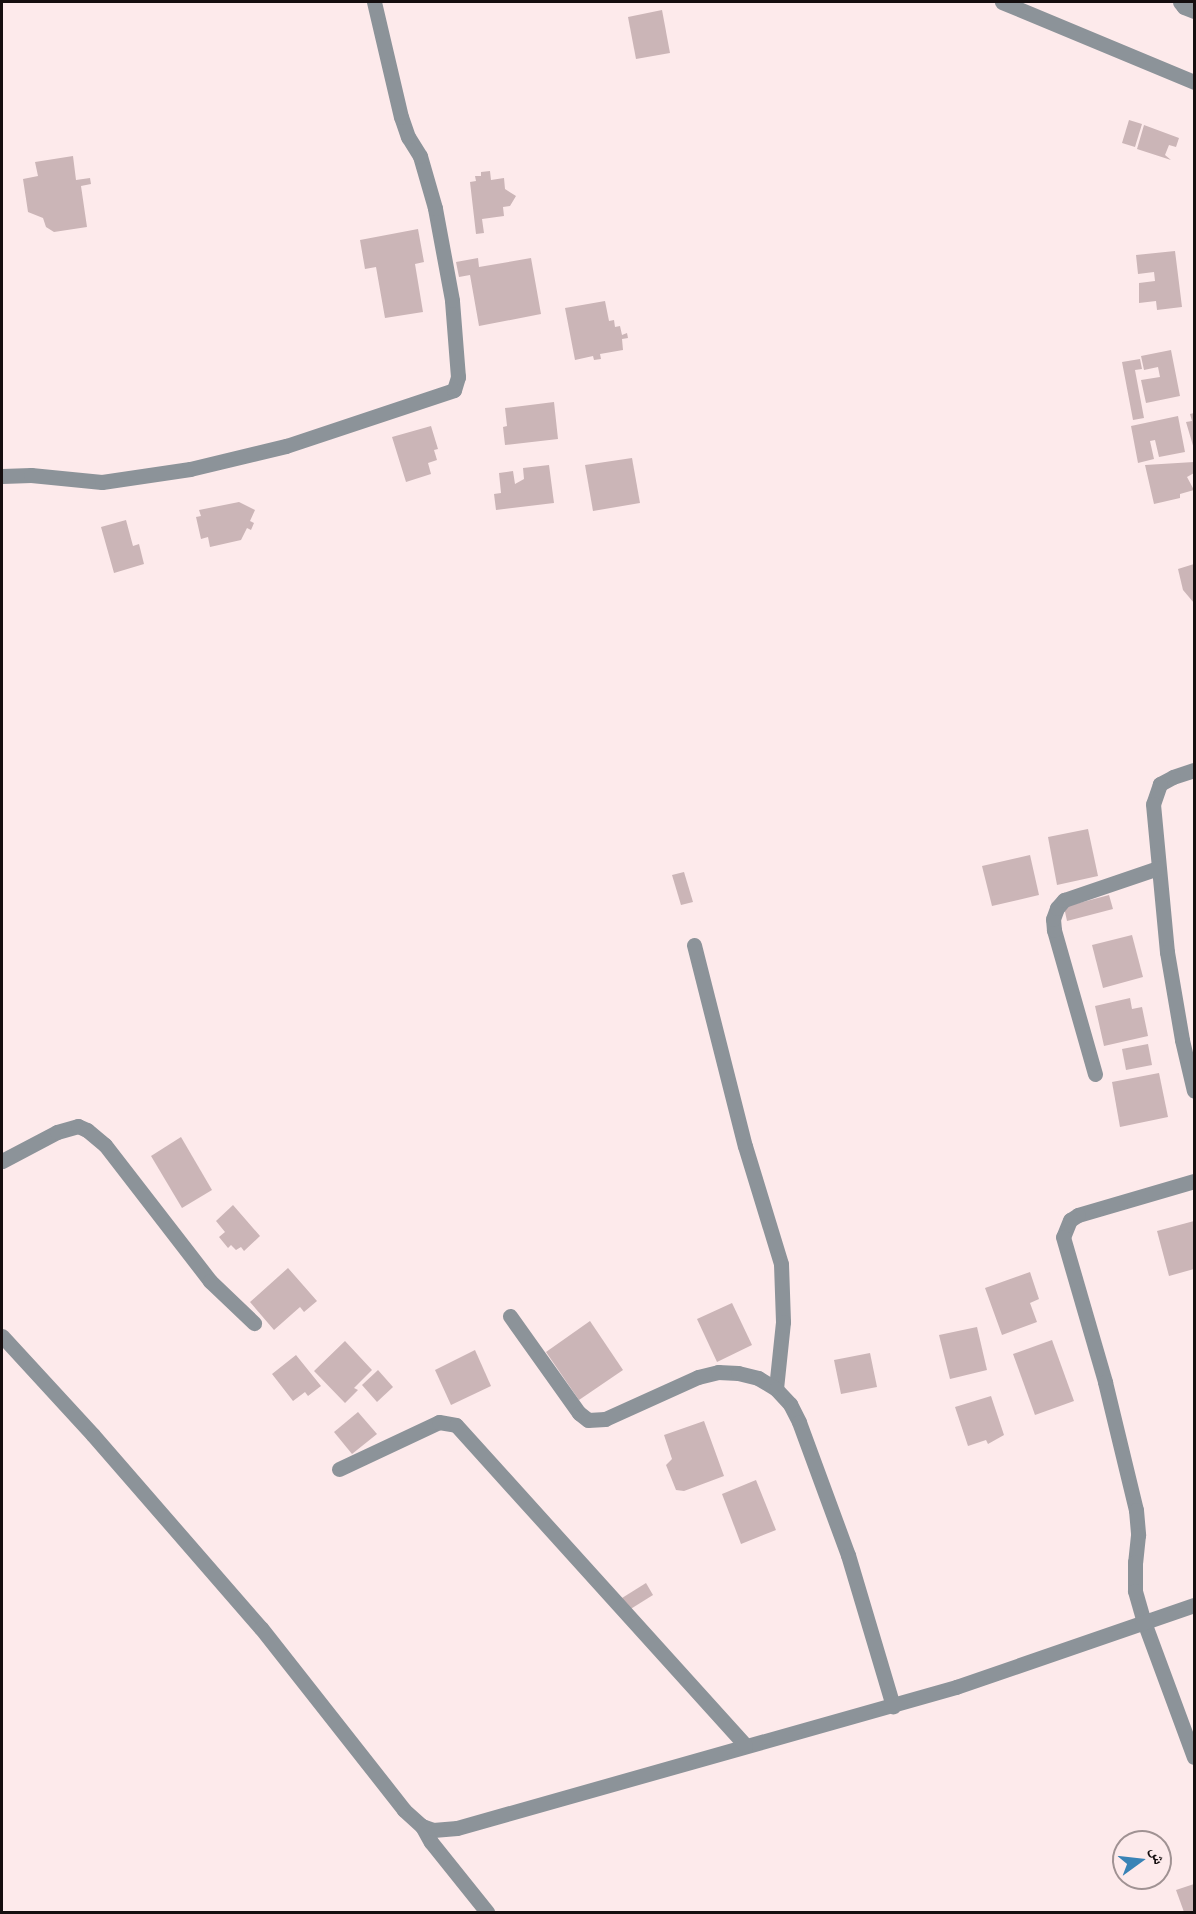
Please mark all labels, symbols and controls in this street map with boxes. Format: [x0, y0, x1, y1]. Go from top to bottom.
north arrow [1112, 1830, 1172, 1890]
text: ش [1146, 1845, 1170, 1867]

